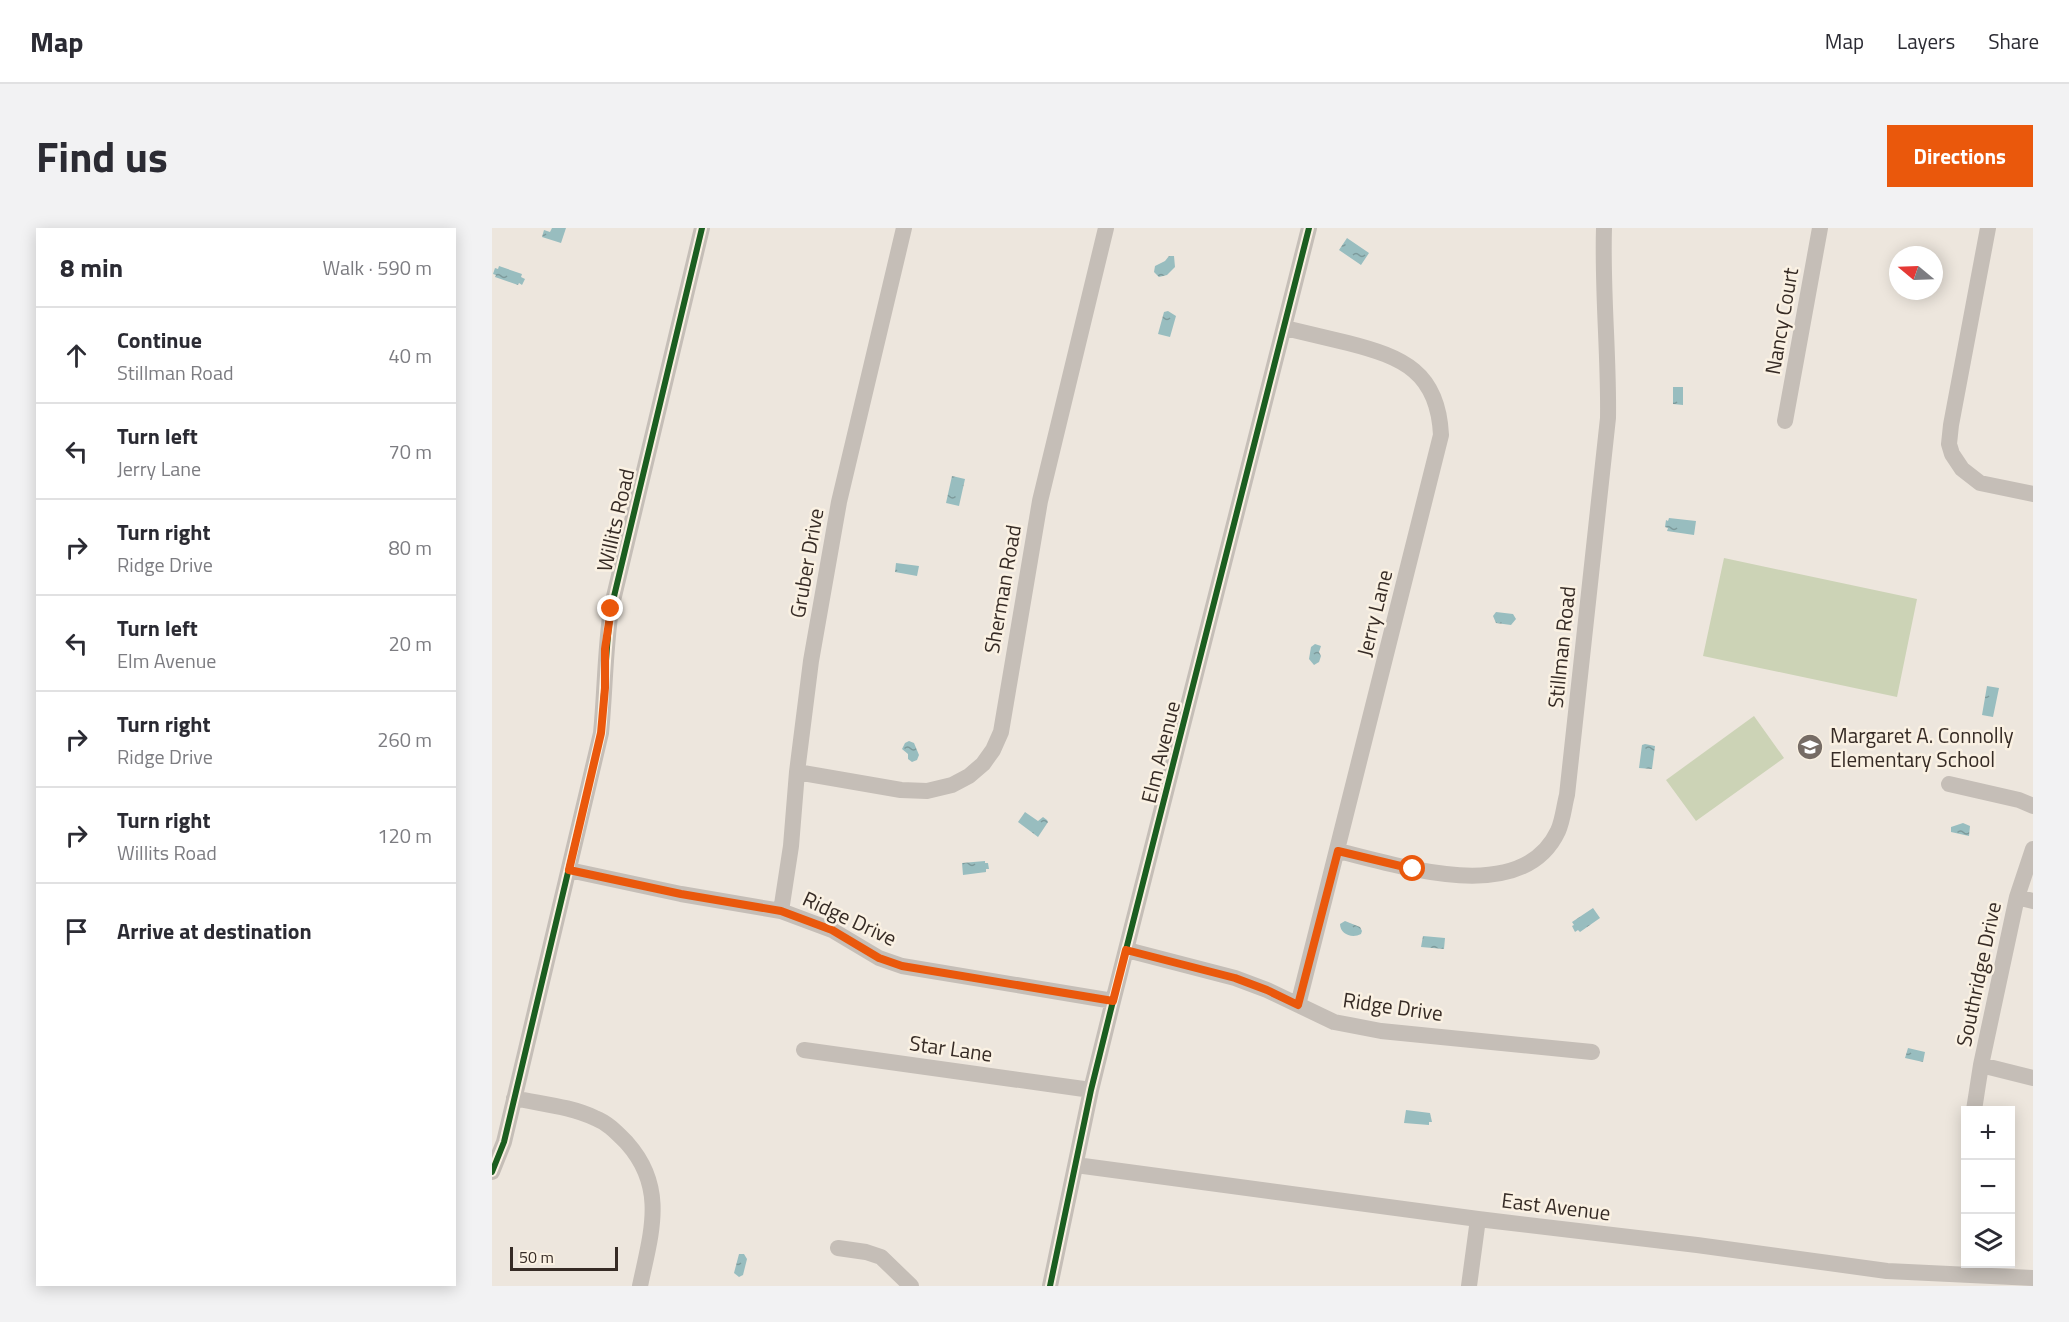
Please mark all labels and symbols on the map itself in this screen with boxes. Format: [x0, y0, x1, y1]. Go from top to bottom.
north arrow [1889, 246, 1943, 300]
street label: Nancy Court [1756, 264, 1806, 377]
street label: Willits Road [588, 465, 642, 575]
street label: Gruber Drive [781, 506, 831, 620]
street label: Sherman Road [975, 522, 1029, 656]
street label: Jerry Lane [1348, 566, 1400, 660]
street label: Stillman Road [1539, 585, 1583, 709]
route end [597, 595, 623, 621]
street label: Elm Avenue [1132, 698, 1188, 806]
place label: Margaret A. Connolly Elementary School [1830, 719, 2014, 775]
school or university icon: Margaret A. Connolly Elementary School [1795, 732, 1825, 762]
route start [1399, 855, 1425, 881]
street label: Ridge Drive [798, 882, 902, 954]
street label: Southridge Drive [1947, 899, 2009, 1049]
street label: Ridge Drive [1341, 983, 1445, 1029]
street label: Star Lane [907, 1026, 995, 1070]
street label: East Avenue [1500, 1183, 1612, 1229]
scale bar [510, 1244, 618, 1272]

